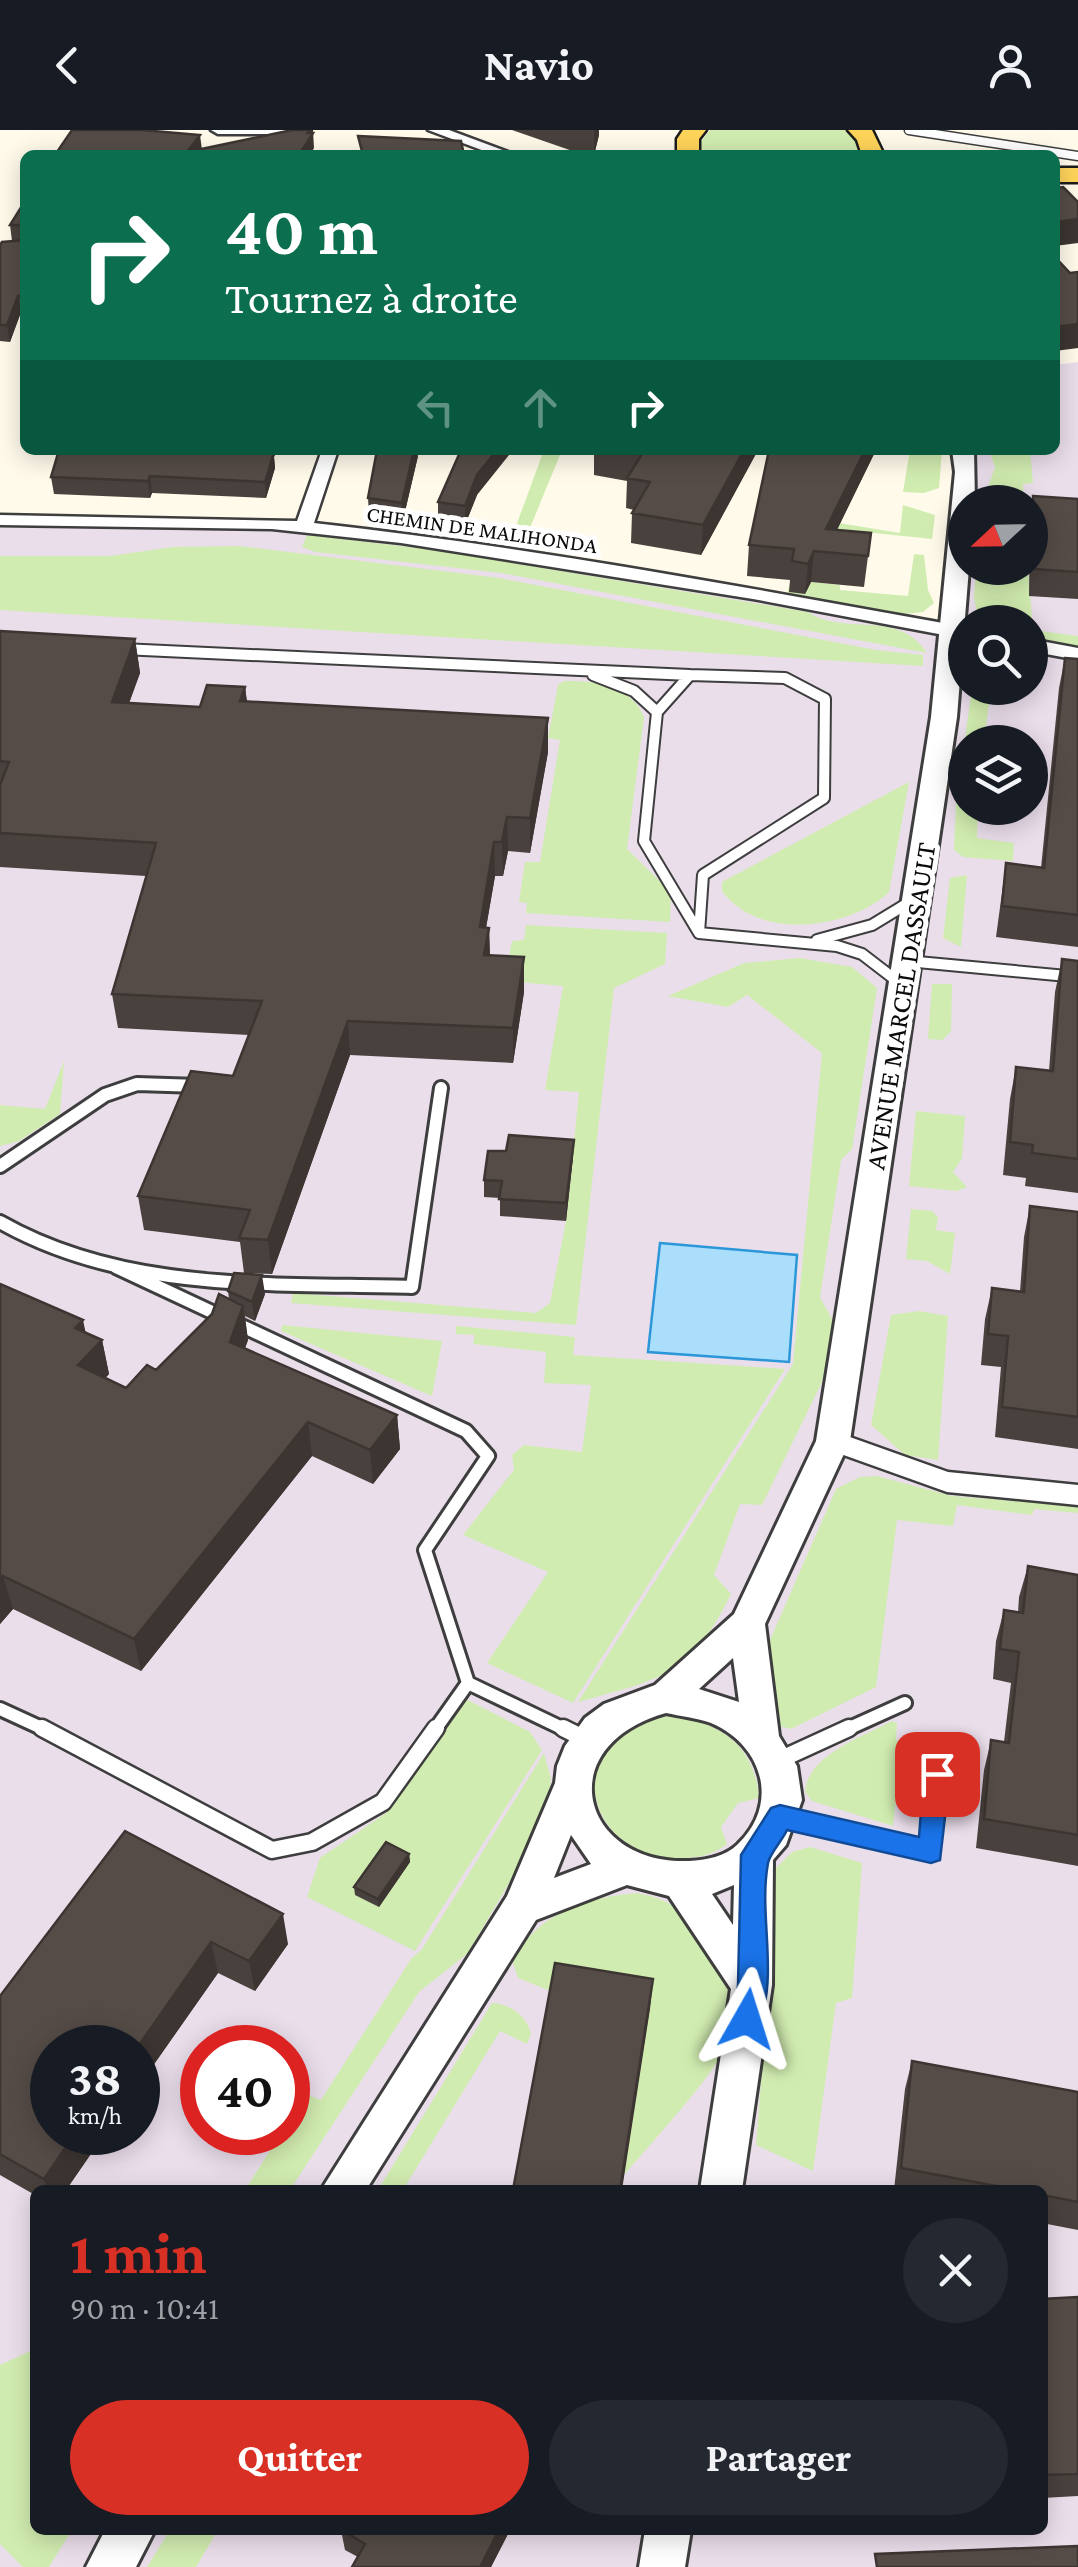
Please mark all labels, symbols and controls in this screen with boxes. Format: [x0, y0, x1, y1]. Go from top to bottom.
icon: back [40, 38, 95, 93]
icon: person [983, 38, 1038, 93]
text: Navio [484, 40, 594, 90]
icon: right [60, 190, 190, 320]
text: 40 m [225, 191, 378, 269]
text: Tournez à droite [225, 273, 518, 323]
icon: left [408, 380, 463, 435]
icon: ahead [513, 380, 568, 435]
icon: right [618, 380, 673, 435]
north arrow [948, 485, 1048, 585]
map controls [948, 485, 1048, 825]
street label: CHEMIN DE MALIHONDA [365, 501, 599, 558]
button: search [948, 605, 1048, 705]
button: layers [948, 725, 1048, 825]
street label: AVENUE MARCEL DASSAULT [859, 840, 942, 1172]
pin [895, 1732, 980, 1817]
icon: arrive [910, 1747, 965, 1802]
position arrow [695, 1967, 799, 2071]
speed limit sign: 40 [180, 2025, 310, 2155]
text: 38 [68, 2050, 122, 2106]
text: km/h [68, 2102, 122, 2129]
button: close [903, 2218, 1008, 2323]
text: 1 min [70, 2219, 207, 2286]
text: 90 m · 10:41 [70, 2290, 219, 2326]
button: Quitter [70, 2400, 529, 2515]
button: Partager [549, 2400, 1008, 2515]

